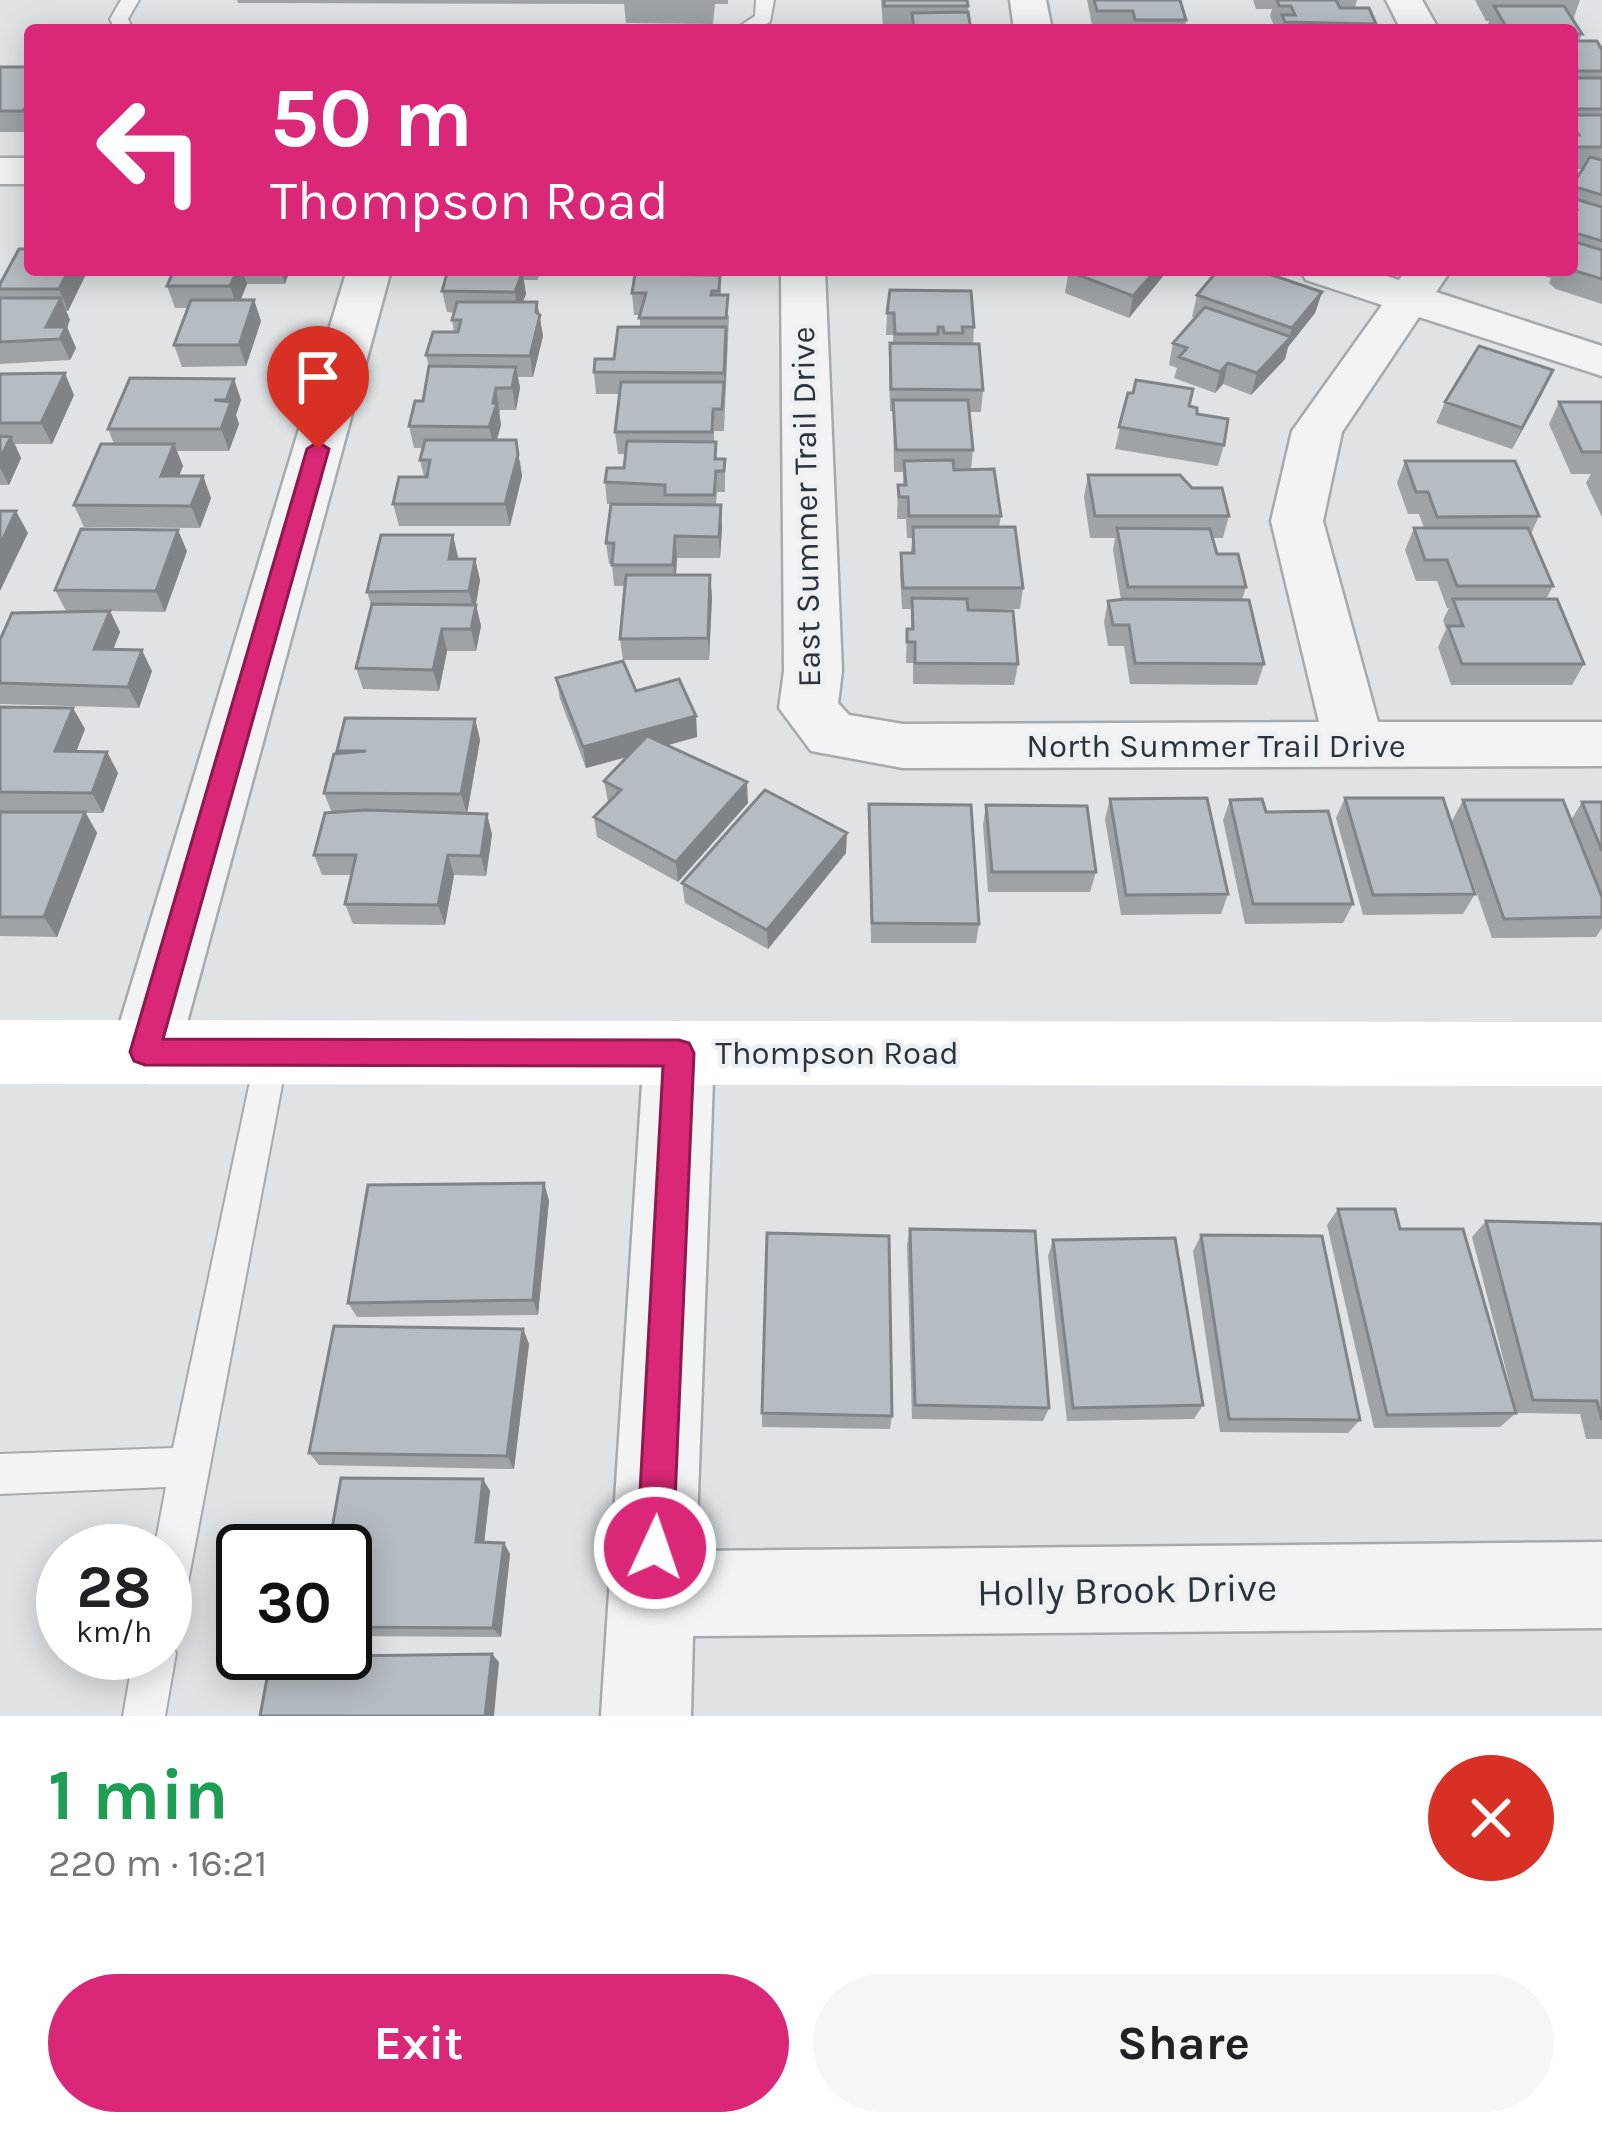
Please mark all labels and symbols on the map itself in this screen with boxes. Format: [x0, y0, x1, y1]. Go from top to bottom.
pin [267, 326, 369, 449]
street label: East Summer Trail Drive [784, 326, 828, 688]
street label: North Summer Trail Drive [1026, 727, 1406, 765]
street label: Thompson Road [715, 1034, 959, 1072]
position arrow [592, 1485, 718, 1611]
speed limit sign: 30 [216, 1524, 372, 1680]
street label: Holly Brook Drive [977, 1564, 1277, 1616]

